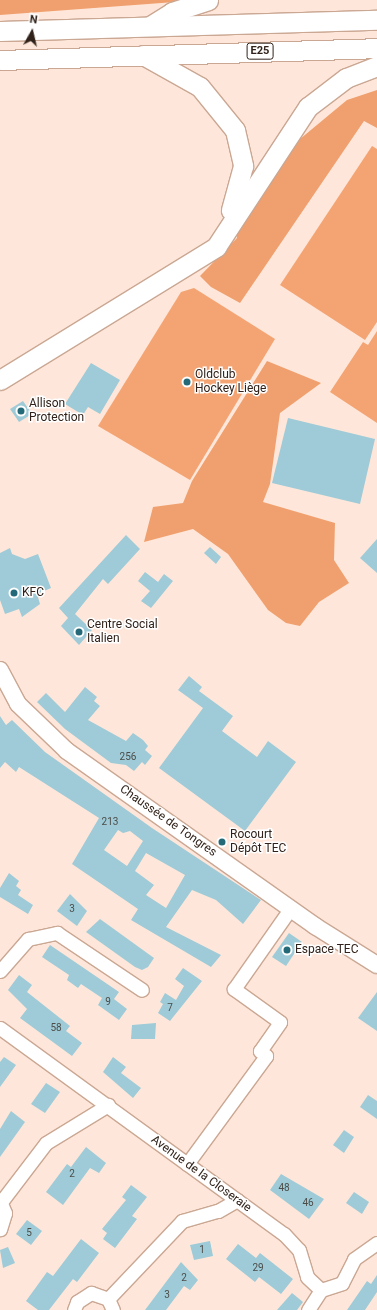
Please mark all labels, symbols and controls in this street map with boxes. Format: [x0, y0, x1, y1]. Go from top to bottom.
north arrow [12, 12, 52, 52]
text: N [29, 13, 38, 27]
road number: E25 [246, 42, 274, 60]
place label: Oldclub Hockey Liège [195, 368, 266, 396]
marker: Oldclub Hockey Liège [182, 377, 192, 387]
place label: Allison Protection [29, 397, 84, 425]
marker: Allison Protection [16, 406, 26, 416]
place label: KFC [22, 586, 44, 600]
marker: KFC [9, 588, 19, 598]
place label: Centre Social Italien [87, 618, 158, 646]
marker: Centre Social Italien [74, 627, 84, 637]
house number: 256 [120, 751, 136, 763]
street label: Chaussée de Tongres [117, 782, 219, 860]
house number: 213 [102, 816, 118, 828]
place label: Rocourt Dépôt TEC [230, 828, 287, 856]
marker: Rocourt Dépôt TEC [217, 837, 227, 847]
house number: 3 [69, 903, 75, 915]
place label: Espace TEC [295, 943, 359, 957]
marker: Espace TEC [282, 945, 292, 955]
house number: 9 [105, 996, 111, 1008]
house number: 7 [167, 1002, 173, 1014]
house number: 58 [50, 1022, 62, 1034]
street label: Avenue de la Closeraie [148, 1133, 254, 1215]
house number: 2 [69, 1168, 75, 1180]
house number: 48 [278, 1182, 290, 1194]
house number: 46 [302, 1197, 314, 1209]
house number: 5 [26, 1227, 32, 1239]
house number: 1 [199, 1244, 205, 1256]
house number: 29 [252, 1262, 264, 1274]
house number: 2 [181, 1272, 187, 1284]
house number: 3 [164, 1289, 170, 1301]

